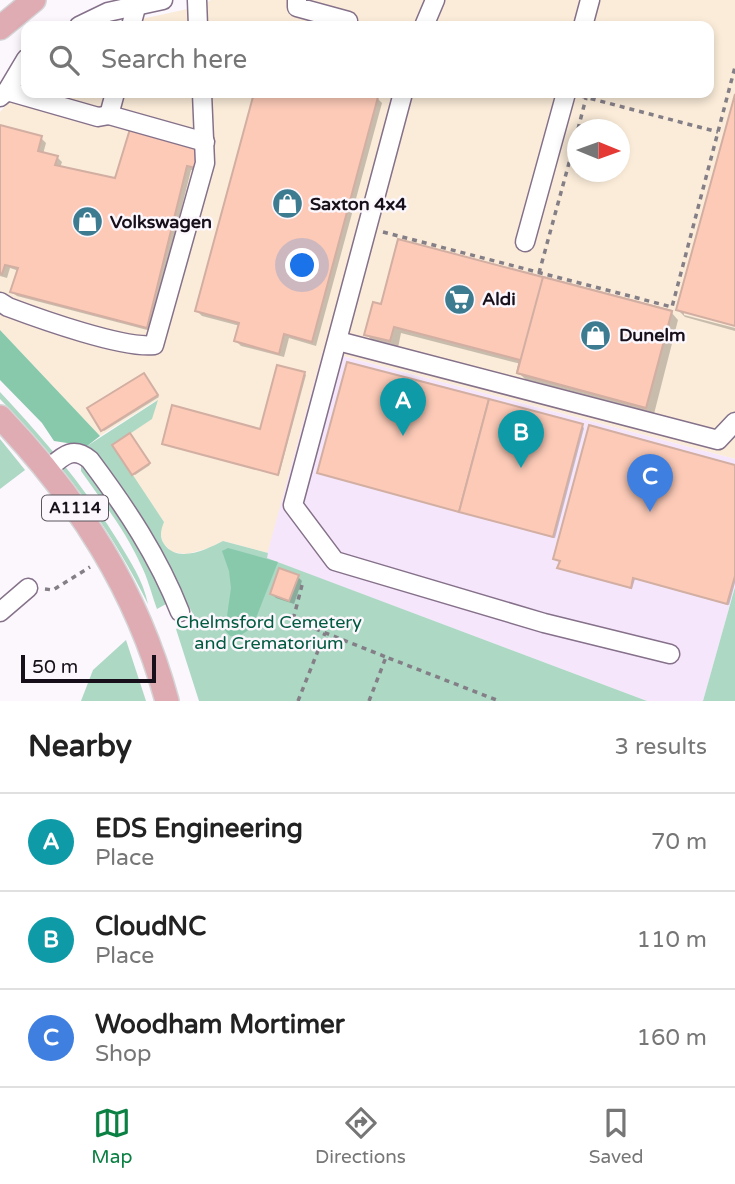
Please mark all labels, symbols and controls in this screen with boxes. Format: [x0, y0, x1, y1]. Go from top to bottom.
search box [21, 21, 714, 98]
icon: search [45, 41, 83, 79]
text: Search here [101, 44, 247, 75]
north arrow [567, 119, 630, 182]
shop icon: Saxton 4x4 [270, 187, 304, 221]
place label: Saxton 4x4 [310, 193, 407, 215]
shop icon: Volkswagen [70, 205, 104, 239]
place label: Volkswagen [110, 211, 212, 233]
your location [285, 248, 319, 282]
supermarket icon: Aldi [442, 282, 476, 316]
place label: Aldi [482, 288, 516, 310]
shop icon: Dunelm [579, 318, 613, 352]
place label: Dunelm [619, 324, 686, 346]
pin: A [380, 378, 426, 436]
pin: B [498, 410, 544, 468]
pin: C [627, 454, 673, 512]
road number: A1114 [42, 495, 108, 520]
park label: Chelmsford Cemetery and Crematorium [176, 611, 362, 654]
scale bar [21, 652, 156, 684]
text: 50 m [32, 656, 78, 678]
text: Nearby [28, 728, 132, 765]
text: 3 results [614, 733, 707, 761]
text: EDS Engineering [95, 813, 303, 844]
text: A [42, 828, 60, 856]
text: 70 m [651, 828, 707, 856]
text: Place [95, 844, 154, 872]
text: CloudNC [95, 911, 206, 942]
text: B [43, 926, 59, 954]
text: 110 m [637, 926, 707, 954]
text: Place [95, 942, 154, 970]
text: Woodham Mortimer [95, 1009, 345, 1040]
text: C [43, 1024, 59, 1052]
text: 160 m [637, 1024, 707, 1052]
text: Shop [95, 1040, 152, 1068]
tab: Map [91, 1104, 132, 1168]
tab: Directions [315, 1104, 406, 1168]
tab: Saved [589, 1104, 644, 1168]

